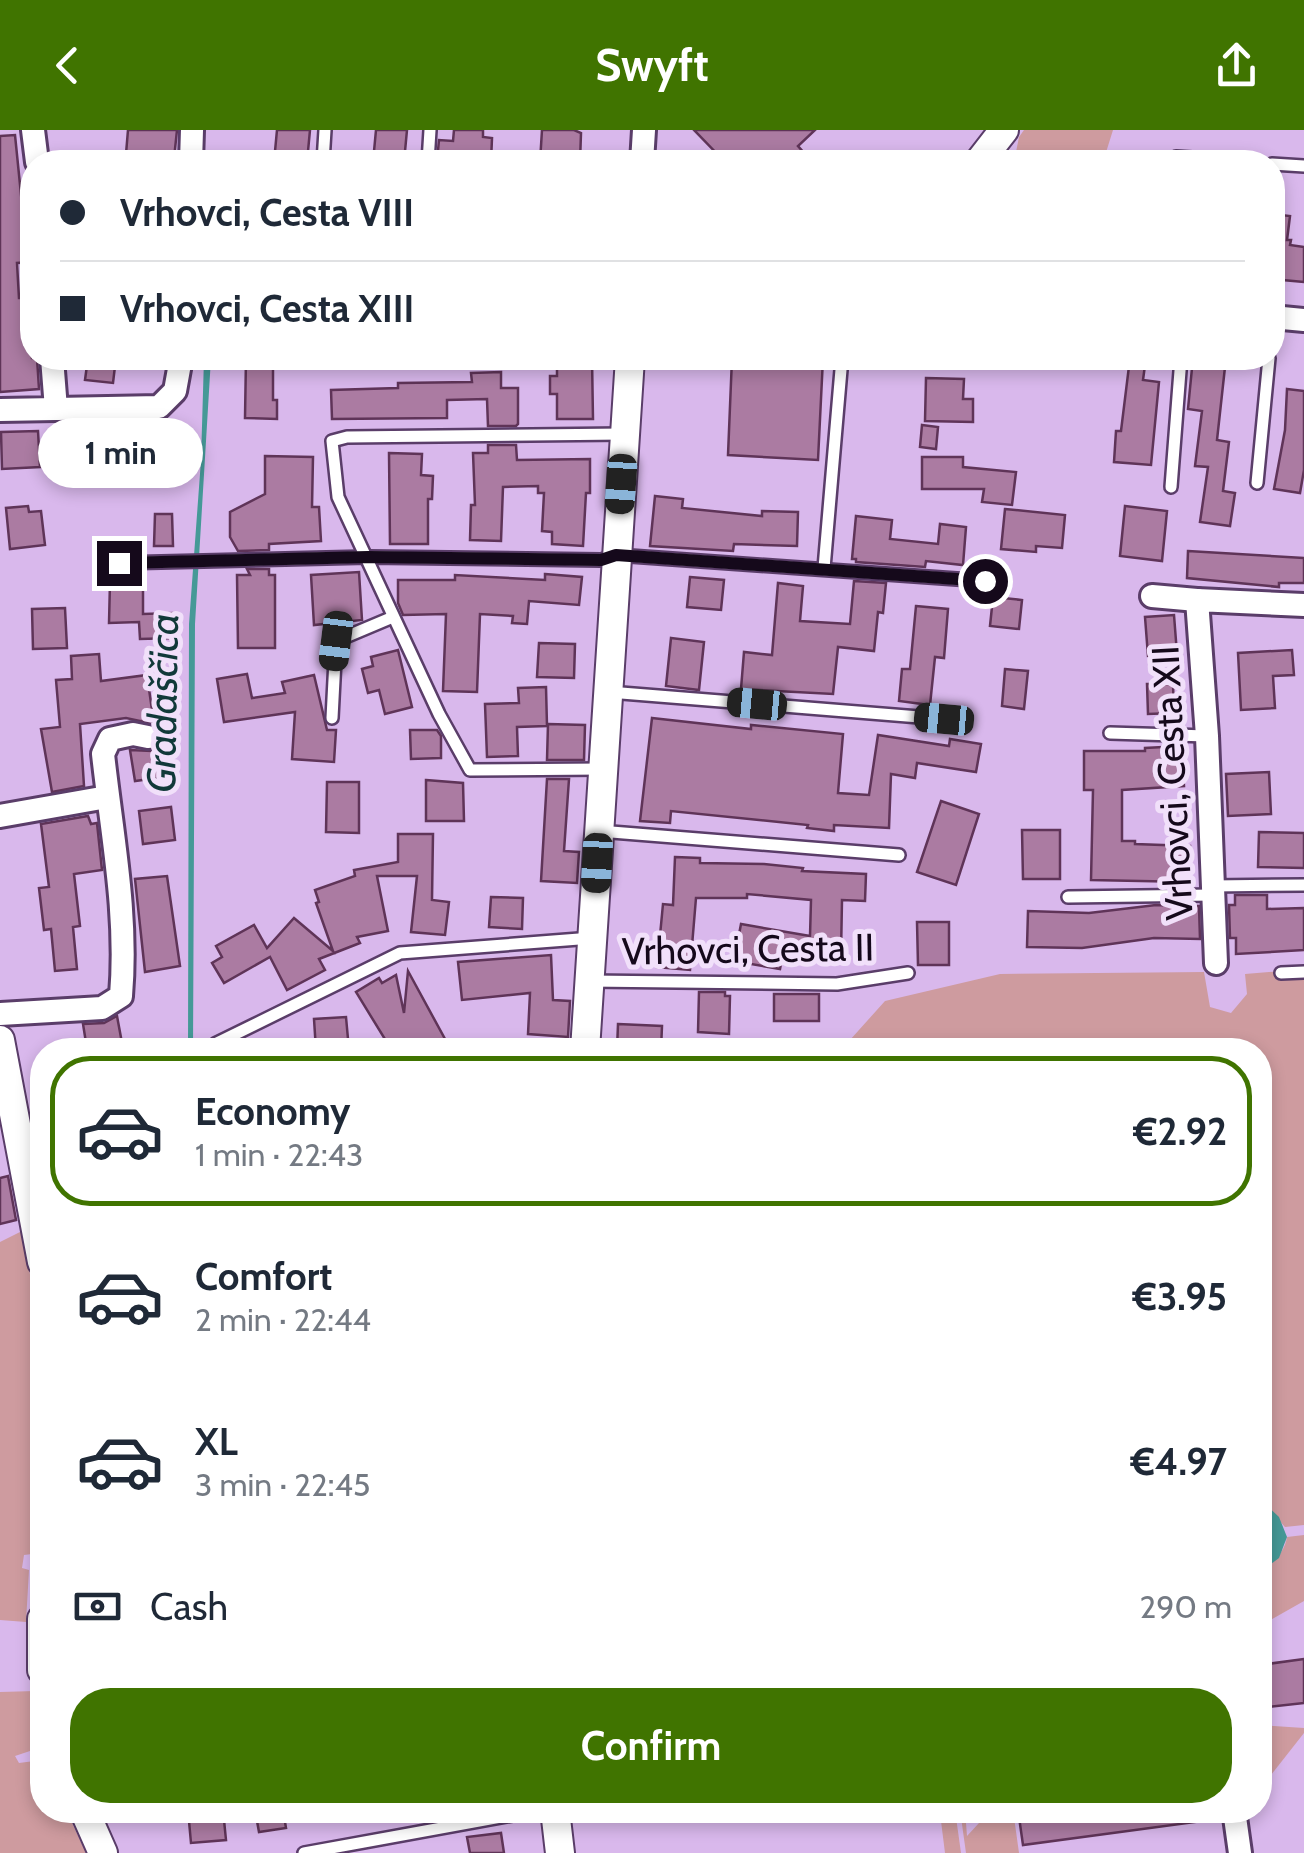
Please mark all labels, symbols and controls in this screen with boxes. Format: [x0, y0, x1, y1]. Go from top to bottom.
icon: back [40, 38, 95, 93]
text: Swyft [595, 38, 709, 92]
icon: share [1209, 38, 1264, 93]
text: Vrhovci, Cesta VIII [120, 189, 414, 236]
text: Vrhovci, Cesta XIII [120, 285, 414, 332]
callout: 1 min [36, 418, 202, 488]
text: 1 min [84, 433, 157, 472]
car [604, 453, 638, 515]
route end [97, 541, 142, 586]
route start [963, 559, 1008, 604]
car [317, 609, 355, 673]
water label: Gradaščica [136, 613, 188, 793]
street label: Vrhovci, Cesta XII [1141, 644, 1203, 922]
car [726, 686, 788, 722]
car [913, 701, 975, 737]
car [580, 832, 614, 894]
street label: Vrhovci, Cesta II [621, 923, 875, 975]
icon: car [75, 1086, 165, 1176]
text: Economy [195, 1088, 350, 1135]
text: €2.92 [1133, 1108, 1227, 1155]
text: 1 min · 22:43 [195, 1135, 363, 1174]
icon: car [75, 1251, 165, 1341]
text: Comfort [195, 1253, 332, 1300]
text: €3.95 [1133, 1273, 1227, 1320]
text: 2 min · 22:44 [195, 1300, 371, 1339]
icon: car [75, 1416, 165, 1506]
text: XL [195, 1418, 238, 1465]
text: €4.97 [1130, 1438, 1227, 1485]
text: 3 min · 22:45 [195, 1465, 370, 1504]
icon: cash [70, 1579, 125, 1634]
text: Cash [150, 1583, 228, 1630]
text: 290 m [1139, 1587, 1232, 1626]
button: Confirm [70, 1688, 1232, 1803]

